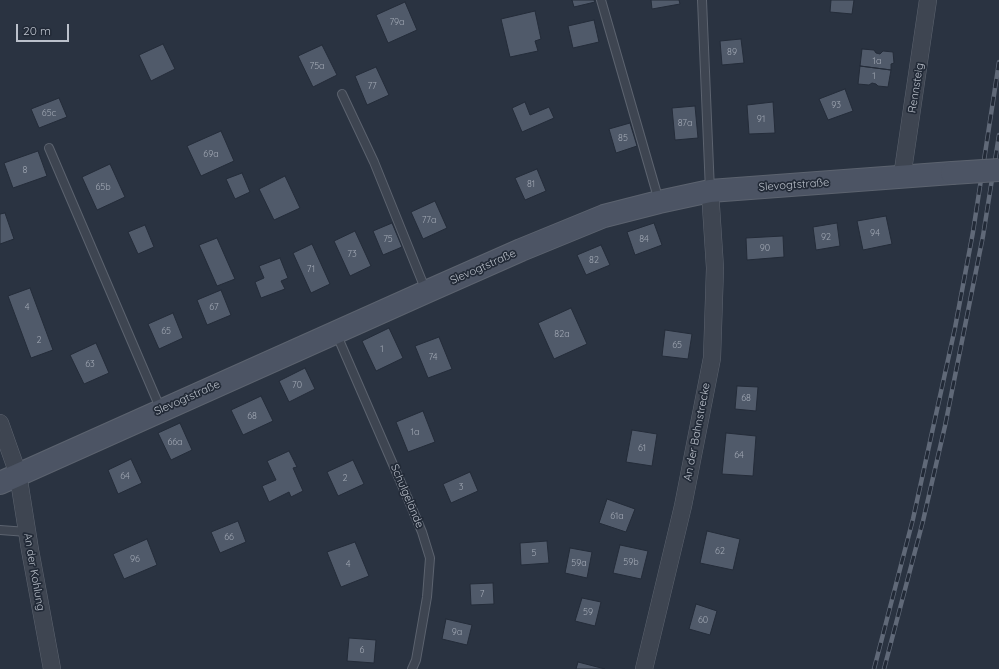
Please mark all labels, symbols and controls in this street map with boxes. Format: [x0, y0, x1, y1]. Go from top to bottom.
scale bar [18, 16, 71, 42]
house number: 79a [389, 17, 405, 27]
text: 20 m [23, 23, 51, 38]
house number: 89 [727, 47, 737, 57]
house number: 1a [873, 56, 881, 66]
house number: 75a [310, 61, 324, 71]
street label: Rennsteig [906, 62, 926, 114]
house number: 1 [872, 71, 876, 81]
house number: 77 [367, 81, 377, 91]
house number: 93 [831, 100, 841, 110]
house number: 65c [42, 108, 56, 118]
house number: 91 [757, 114, 765, 124]
house number: 87a [678, 118, 692, 128]
house number: 85 [618, 133, 628, 143]
house number: 69a [203, 149, 219, 159]
house number: 8 [23, 165, 27, 175]
street label: Slevogtstraße [758, 176, 830, 194]
house number: 81 [527, 179, 535, 189]
house number: 65b [95, 182, 111, 192]
house number: 77a [422, 215, 436, 225]
house number: 94 [870, 228, 880, 238]
house number: 92 [821, 232, 831, 242]
house number: 75 [383, 234, 393, 244]
house number: 84 [639, 234, 649, 244]
house number: 90 [760, 243, 770, 253]
street label: Slevogtstraße [448, 247, 518, 287]
house number: 73 [347, 249, 357, 259]
house number: 82 [589, 255, 599, 265]
house number: 71 [307, 264, 315, 274]
house number: 4 [25, 302, 29, 312]
house number: 67 [209, 302, 219, 312]
house number: 65 [161, 326, 171, 336]
house number: 82a [554, 329, 570, 339]
house number: 2 [37, 335, 41, 345]
house number: 65 [672, 340, 682, 350]
house number: 1 [380, 344, 384, 354]
house number: 74 [429, 352, 437, 362]
house number: 63 [85, 359, 95, 369]
street label: Slevogtstraße [152, 378, 222, 418]
house number: 70 [292, 380, 302, 390]
street label: An der Bahnstrecke [681, 382, 713, 482]
house number: 68 [741, 393, 751, 403]
house number: 68 [247, 411, 257, 421]
house number: 1a [411, 427, 419, 437]
house number: 66a [167, 437, 183, 447]
house number: 61 [638, 443, 646, 453]
house number: 64 [734, 450, 744, 460]
street label: Schulgelände [388, 462, 426, 530]
house number: 64 [120, 471, 130, 481]
house number: 2 [343, 473, 347, 483]
house number: 3 [459, 482, 463, 492]
house number: 61a [610, 511, 624, 521]
street label: An der Kohlung [21, 532, 47, 612]
house number: 66 [224, 532, 234, 542]
house number: 62 [715, 546, 725, 556]
house number: 5 [532, 548, 536, 558]
house number: 96 [130, 554, 140, 564]
house number: 59b [623, 557, 639, 567]
house number: 59a [571, 558, 587, 568]
house number: 4 [346, 559, 350, 569]
house number: 7 [480, 589, 484, 599]
house number: 59 [583, 607, 593, 617]
house number: 60 [698, 615, 708, 625]
house number: 9a [452, 627, 462, 637]
house number: 6 [360, 645, 364, 655]

